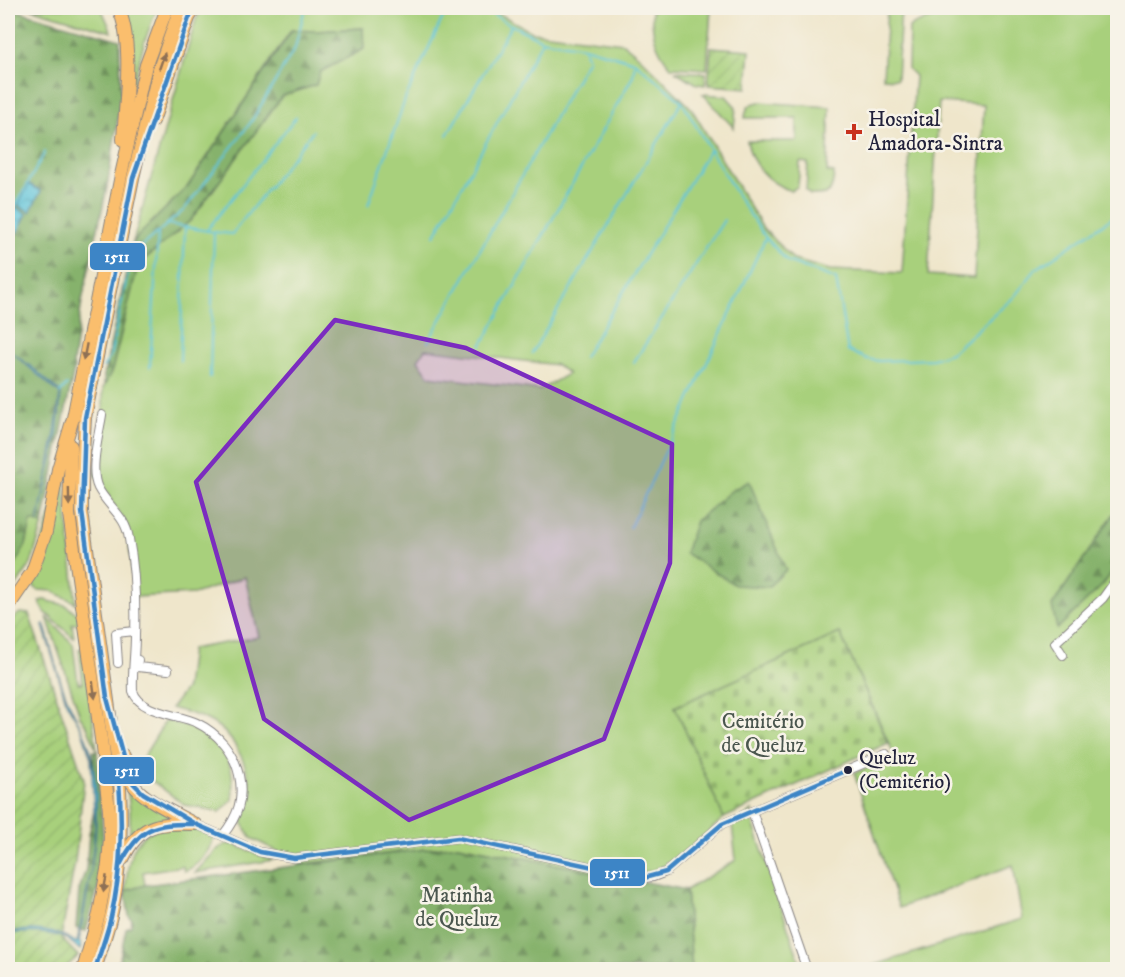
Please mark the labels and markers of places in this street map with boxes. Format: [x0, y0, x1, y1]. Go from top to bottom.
place label: Hospital Amadora-Sintra [868, 107, 1003, 157]
marker: Hospital Amadora-Sintra [845, 123, 863, 141]
place label: Queluz (Cemitério) [859, 746, 951, 795]
marker: Queluz (Cemitério) [842, 764, 854, 776]

